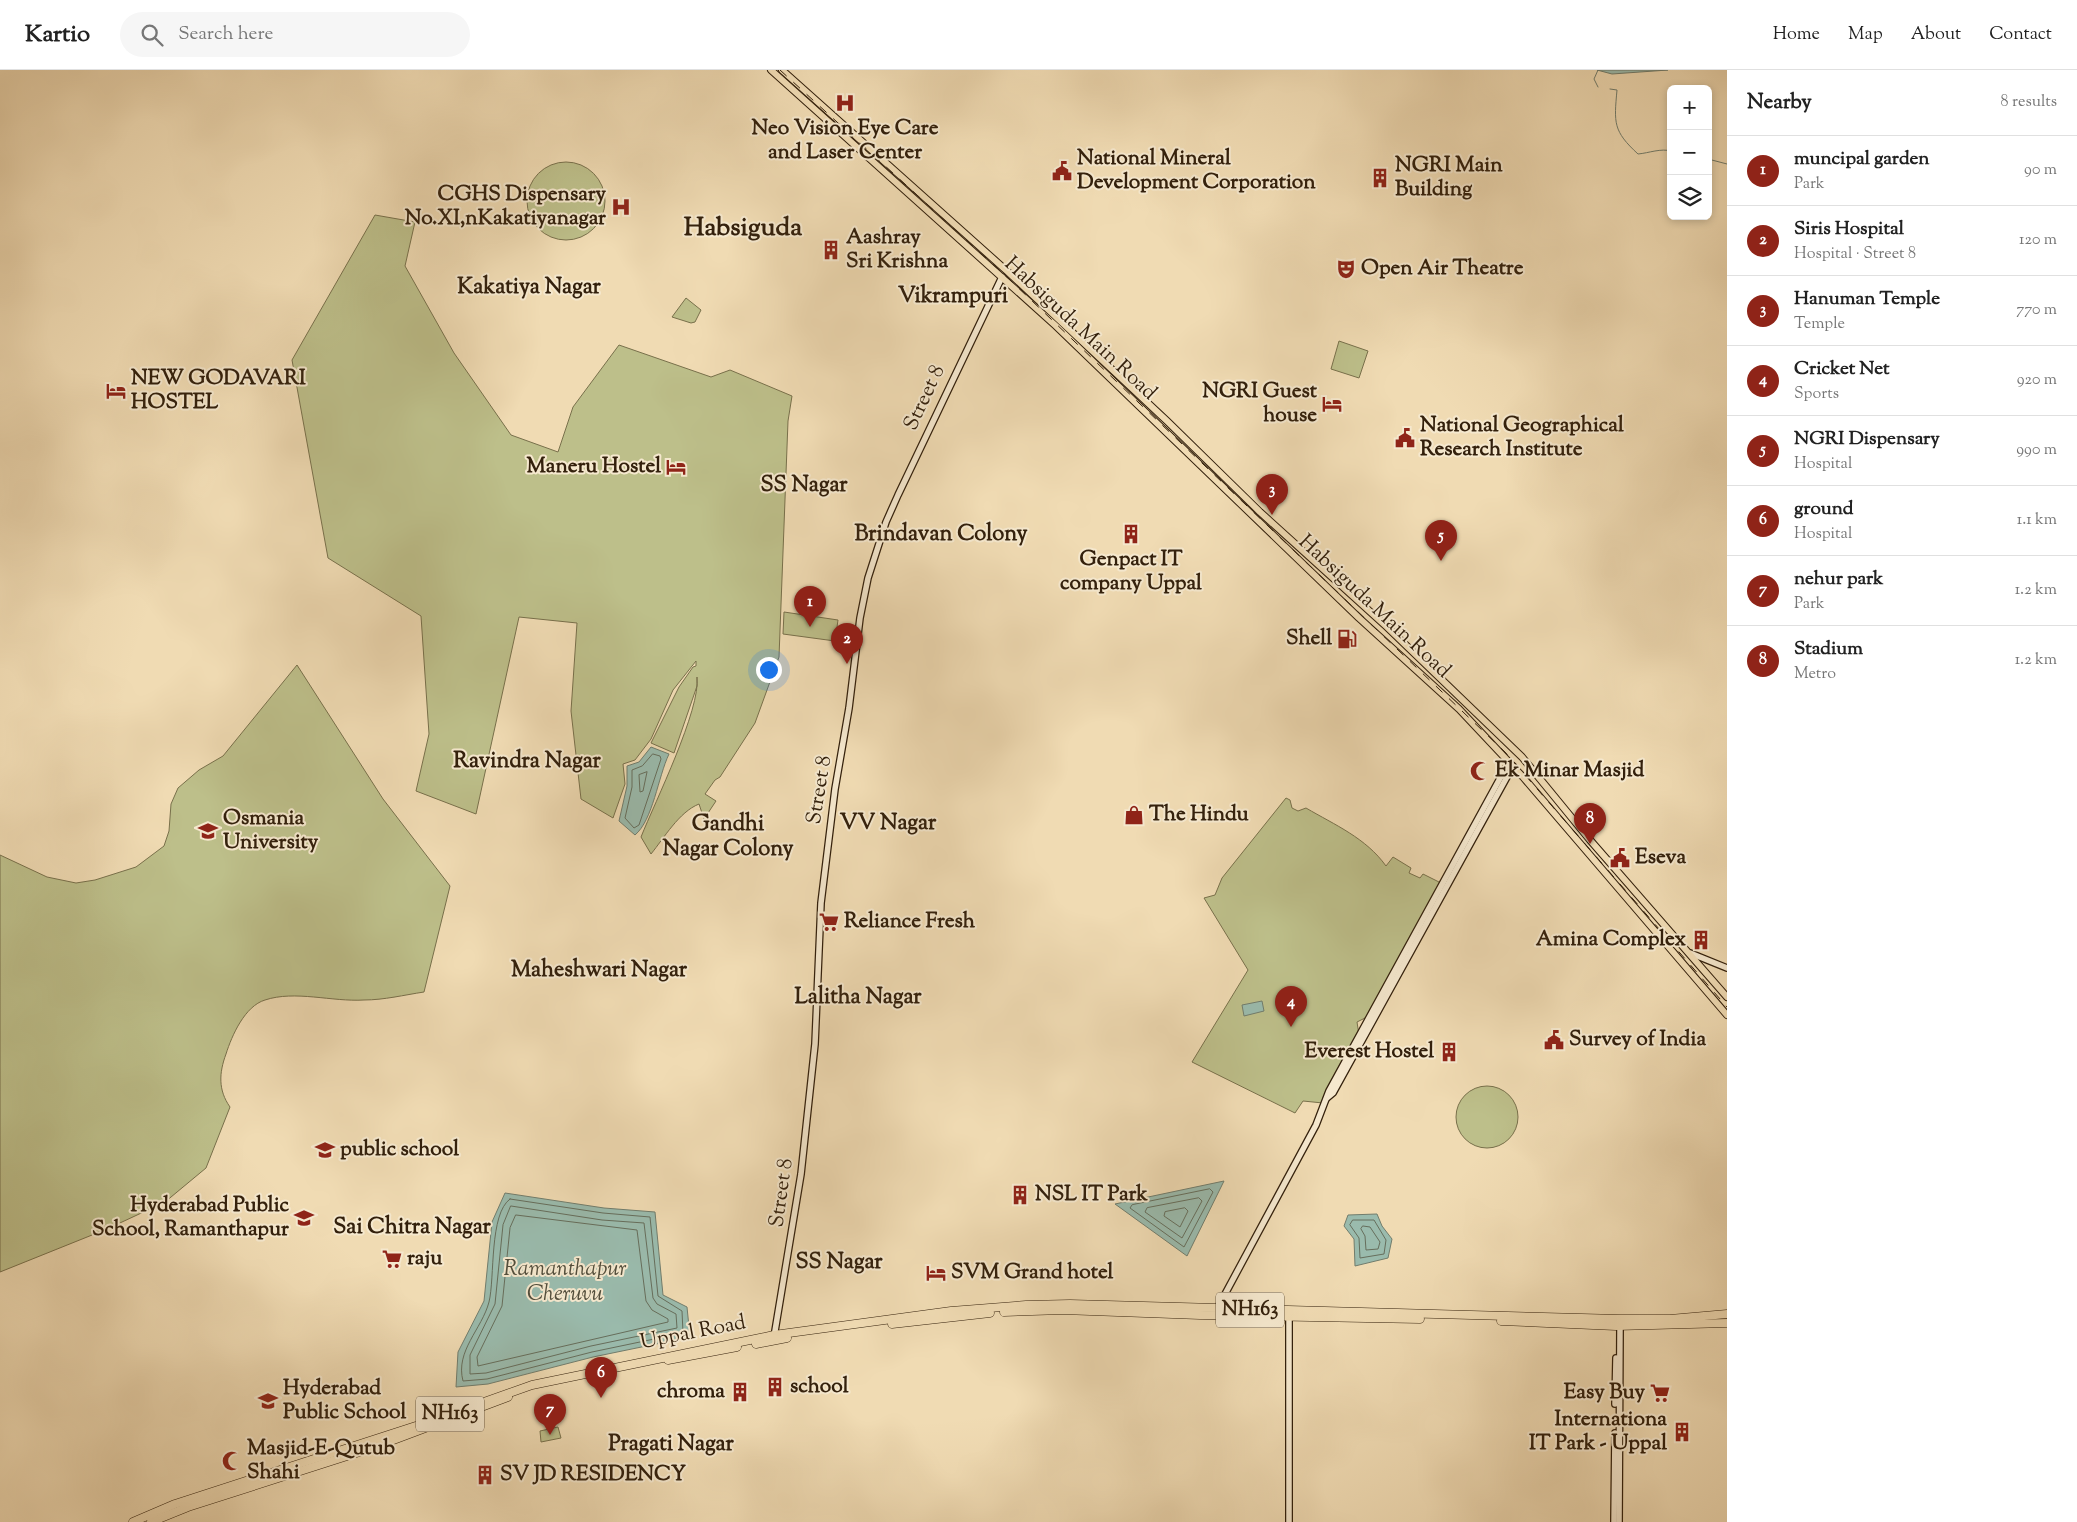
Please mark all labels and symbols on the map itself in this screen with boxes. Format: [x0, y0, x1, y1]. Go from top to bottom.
hospital icon: Neo Vision Eye Care and Laser Center [834, 92, 856, 114]
place label: Neo Vision Eye Care and Laser Center [751, 114, 939, 168]
place label: National Mineral Development Corporation [1077, 144, 1316, 198]
place label: NGRI Main Building [1395, 151, 1503, 205]
public building icon: National Mineral Development Corporation [1051, 160, 1073, 182]
building icon: NGRI Main Building [1369, 167, 1391, 189]
place label: CGHS Dispensary No.XI,nKakatiyanagar [405, 180, 607, 234]
hospital icon: CGHS Dispensary No.XI,nKakatiyanagar [610, 196, 632, 218]
district label: Habsiguda [684, 210, 802, 247]
place label: Aashray Sri Krishna [846, 223, 948, 277]
building icon: Aashray Sri Krishna [820, 239, 842, 261]
street label: Habsiguda Main Road [997, 250, 1163, 408]
place label: Open Air Theatre [1361, 254, 1524, 284]
theatre icon: Open Air Theatre [1335, 258, 1357, 280]
district label: Kakatiya Nagar [457, 272, 602, 304]
district label: Vikrampuri [898, 281, 1009, 313]
street label: Street 8 [897, 360, 953, 436]
place label: NEW GODAVARI HOSTEL [131, 364, 306, 418]
place label: NGRI Guest house [1202, 377, 1318, 431]
hotel icon: NEW GODAVARI HOSTEL [105, 380, 127, 402]
hotel icon: NGRI Guest house [1321, 393, 1343, 415]
place label: National Geographical Research Institute [1420, 411, 1624, 465]
public building icon: National Geographical Research Institute [1394, 427, 1416, 449]
place label: Maneru Hostel [527, 452, 661, 482]
hotel icon: Maneru Hostel [665, 456, 687, 478]
district label: SS Nagar [760, 470, 848, 502]
pin: 3 [1256, 474, 1288, 515]
district label: Brindavan Colony [854, 519, 1028, 551]
pin: 5 [1425, 520, 1457, 561]
building icon: Genpact IT company Uppal [1120, 523, 1142, 545]
street label: Habsiguda Main Road [1291, 528, 1457, 686]
place label: Genpact IT company Uppal [1060, 545, 1202, 599]
pin: 1 [794, 586, 826, 627]
pin: 2 [831, 623, 863, 664]
place label: Shell [1286, 624, 1332, 654]
fuel station icon: Shell [1336, 628, 1358, 650]
your location [756, 657, 782, 683]
district label: Ravindra Nagar [453, 746, 602, 778]
street label: Street 8 [800, 753, 840, 827]
place label: Ek Minar Masjid [1495, 756, 1644, 786]
mosque icon: Ek Minar Masjid [1469, 760, 1491, 782]
place label: The Hindu [1149, 800, 1250, 830]
pin: 8 [1574, 803, 1606, 844]
place label: Osmania University [223, 804, 319, 858]
shop icon: The Hindu [1123, 804, 1145, 826]
district label: VV Nagar [840, 808, 937, 840]
district label: Gandhi Nagar Colony [662, 809, 794, 866]
school or university icon: Osmania University [197, 820, 219, 842]
place label: Eseva [1635, 843, 1686, 873]
public building icon: Eseva [1609, 847, 1631, 869]
place label: Reliance Fresh [844, 907, 976, 937]
supermarket icon: Reliance Fresh [818, 911, 840, 933]
place label: Amina Complex [1536, 925, 1686, 955]
building icon: Amina Complex [1690, 929, 1712, 951]
district label: Maheshwari Nagar [511, 955, 688, 987]
district label: Lalitha Nagar [794, 982, 922, 1014]
pin: 4 [1275, 986, 1307, 1027]
place label: Survey of India [1569, 1025, 1706, 1055]
public building icon: Survey of India [1543, 1029, 1565, 1051]
place label: Everest Hostel [1305, 1037, 1434, 1067]
building icon: Everest Hostel [1438, 1041, 1460, 1063]
place label: public school [340, 1135, 459, 1165]
school or university icon: public school [314, 1139, 336, 1161]
street label: Street 8 [762, 1157, 802, 1229]
place label: NSL IT Park [1035, 1180, 1148, 1210]
building icon: NSL IT Park [1009, 1184, 1031, 1206]
place label: Hyderabad Public School, Ramanthapur [92, 1191, 290, 1245]
school or university icon: Hyderabad Public School, Ramanthapur [293, 1207, 315, 1229]
district label: Sai Chitra Nagar [333, 1212, 492, 1244]
place label: raju [407, 1244, 443, 1274]
district label: SS Nagar [795, 1247, 883, 1279]
supermarket icon: raju [381, 1248, 403, 1270]
water label: Ramanthapur Cheruvu [503, 1254, 627, 1311]
place label: SVM Grand hotel [951, 1258, 1114, 1288]
hotel icon: SVM Grand hotel [925, 1262, 947, 1284]
road number: NH163 [1216, 1292, 1284, 1328]
street label: Uppal Road [637, 1308, 749, 1358]
pin: 6 [585, 1357, 617, 1398]
place label: school [790, 1372, 849, 1402]
place label: Hyderabad Public School [283, 1374, 406, 1428]
building icon: school [764, 1376, 786, 1398]
place label: chroma [657, 1377, 725, 1407]
place label: Easy Buy [1564, 1378, 1646, 1408]
building icon: chroma [729, 1381, 751, 1403]
supermarket icon: Easy Buy [1649, 1382, 1671, 1404]
school or university icon: Hyderabad Public School [257, 1390, 279, 1412]
pin: 7 [534, 1394, 566, 1435]
road number: NH163 [416, 1396, 484, 1432]
place label: Internationa IT Park - Uppal [1529, 1405, 1667, 1459]
building icon: Internationa IT Park - Uppal [1671, 1421, 1693, 1443]
district label: Pragati Nagar [608, 1429, 734, 1461]
place label: Masjid-E-Qutub Shahi [247, 1434, 395, 1488]
mosque icon: Masjid-E-Qutub Shahi [221, 1450, 243, 1472]
place label: SV JD RESIDENCY [500, 1460, 686, 1490]
building icon: SV JD RESIDENCY [474, 1464, 496, 1486]

